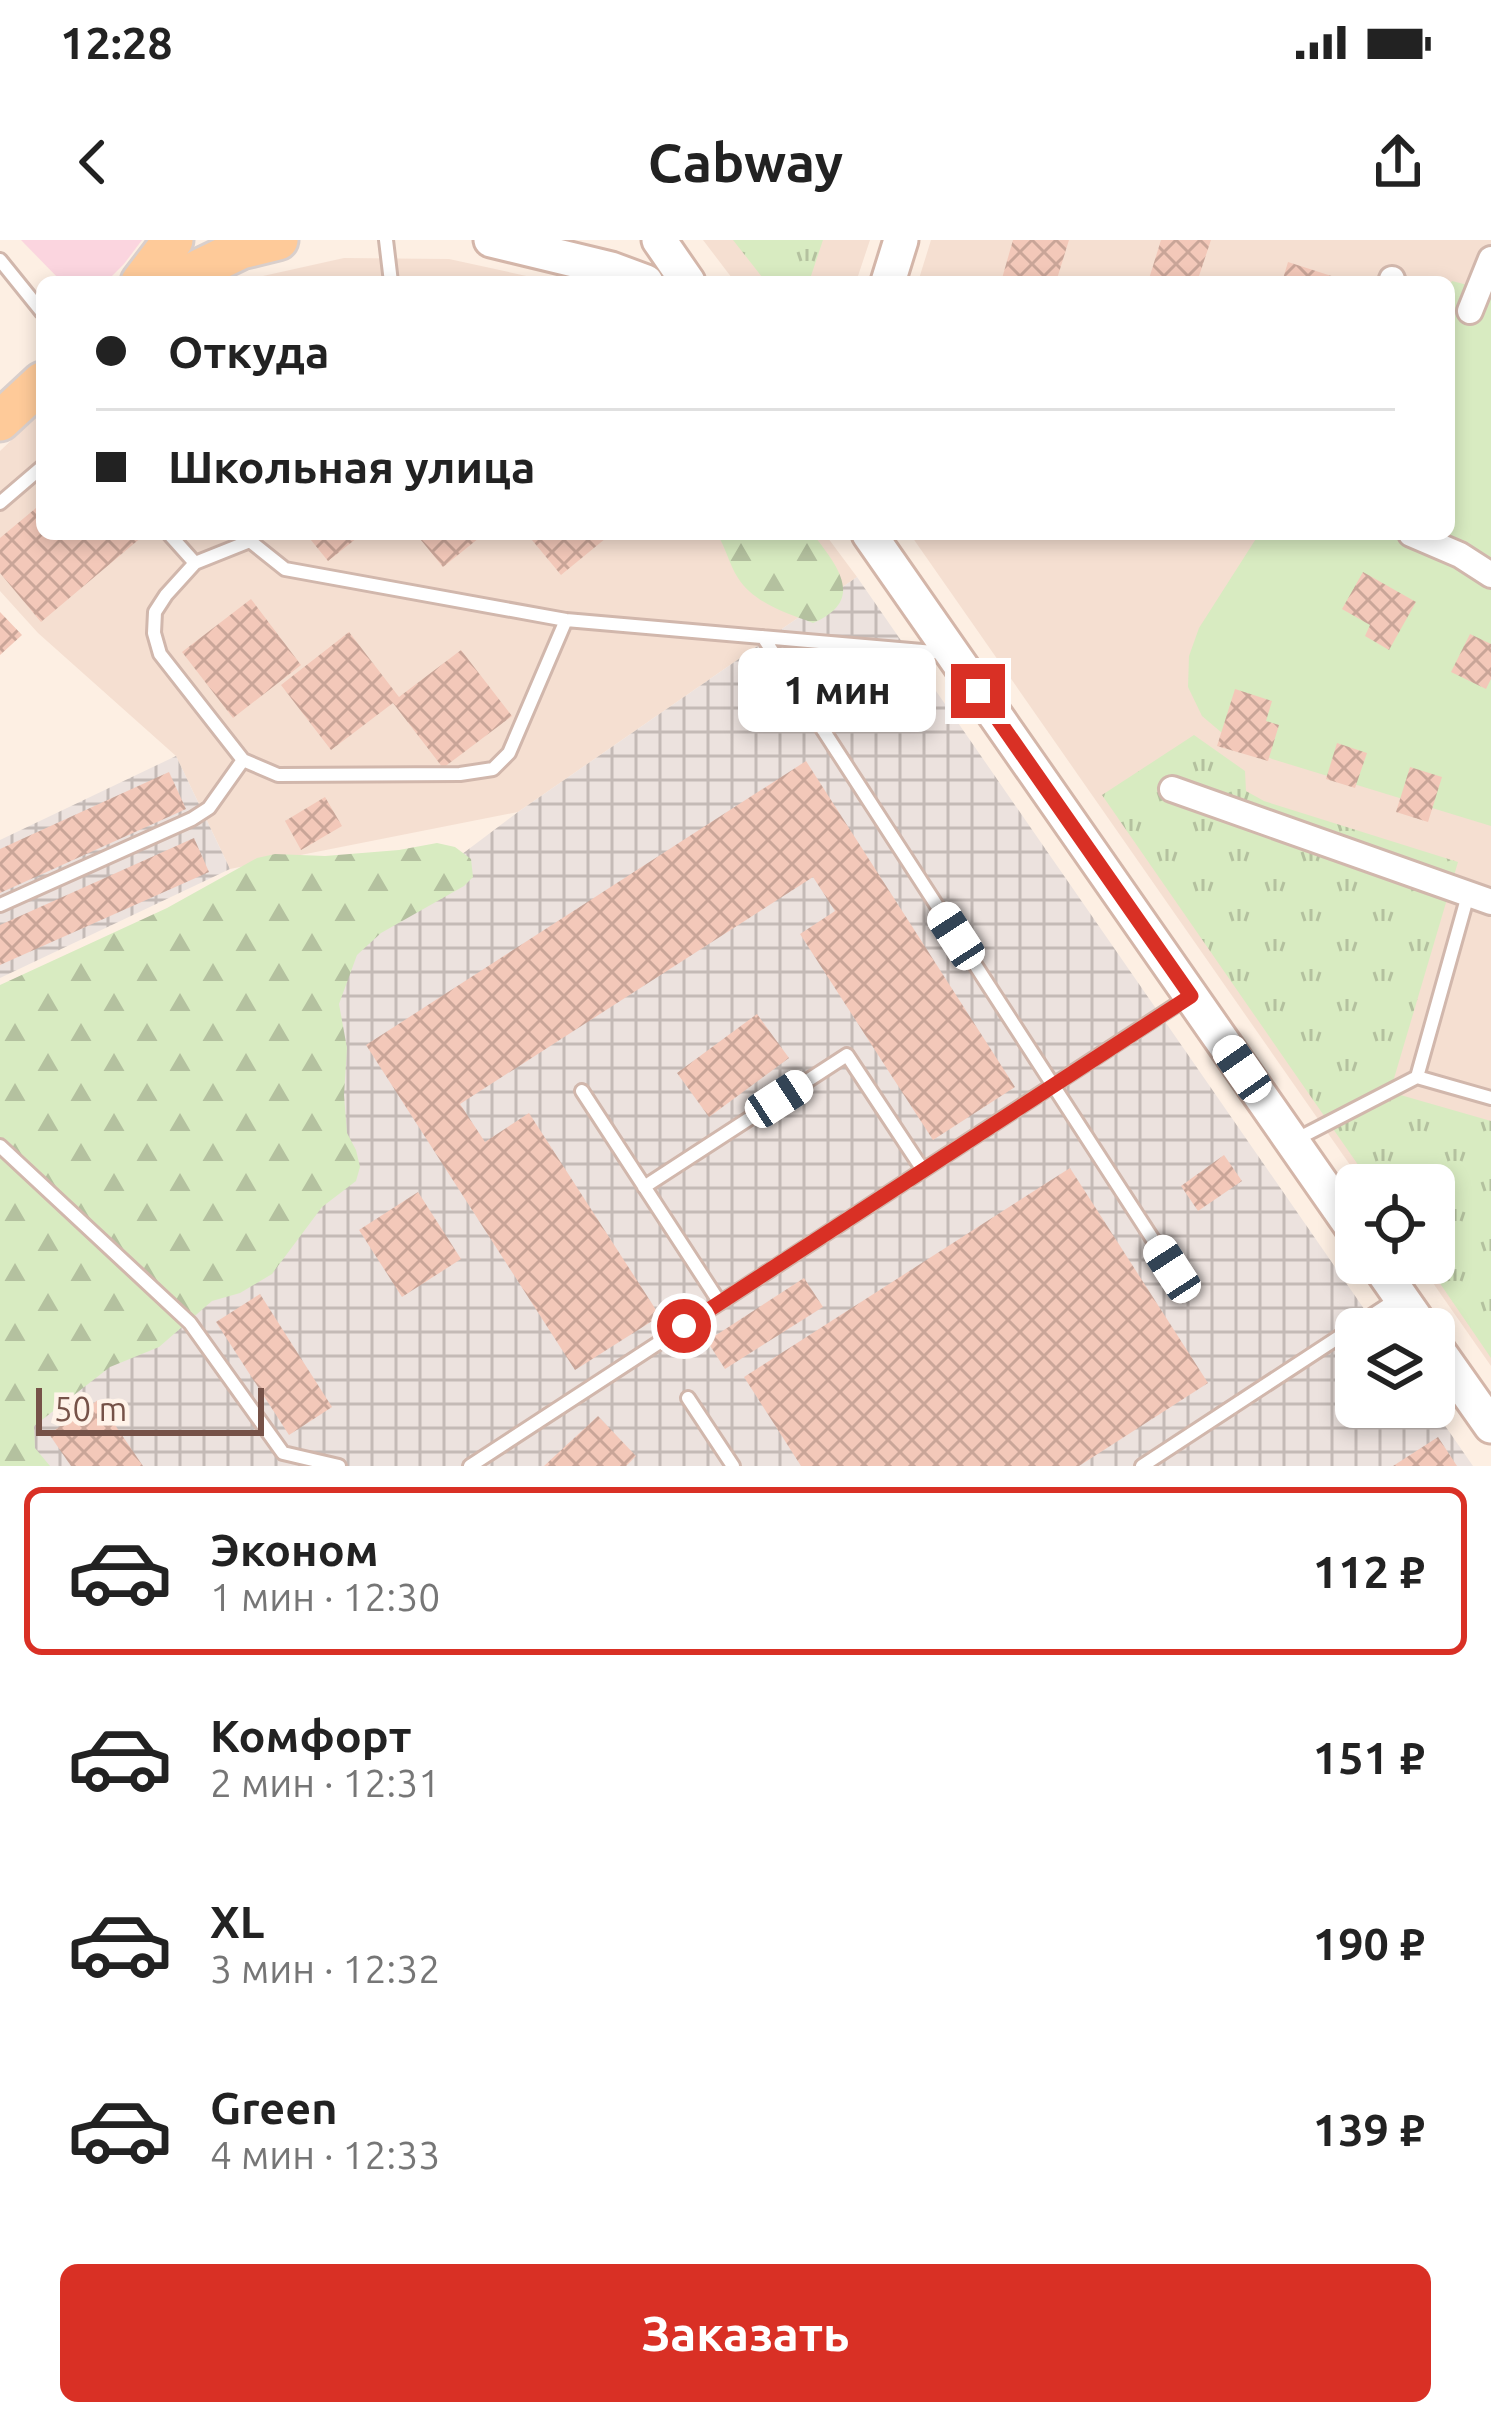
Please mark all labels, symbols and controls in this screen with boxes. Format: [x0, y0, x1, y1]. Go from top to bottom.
text: 12:28 [60, 17, 173, 68]
icon: back [60, 129, 126, 195]
icon: share [1365, 129, 1431, 195]
text: Cabway [648, 132, 843, 192]
text: Откуда [168, 326, 329, 377]
text: Школьная улица [168, 441, 535, 492]
callout: 1 мин [738, 649, 936, 733]
route end [951, 664, 1005, 718]
text: 1 мин [783, 668, 891, 711]
car [921, 896, 991, 976]
car [1207, 1029, 1277, 1109]
car [739, 1064, 819, 1134]
map controls [1335, 1164, 1455, 1428]
button: locate [1335, 1164, 1455, 1284]
car [1137, 1229, 1207, 1309]
route start [657, 1299, 711, 1353]
button: layers [1335, 1308, 1455, 1428]
scale bar [36, 1382, 264, 1435]
text: 50 m [54, 1390, 127, 1427]
icon: car [66, 1517, 174, 1625]
text: Эконом [210, 1524, 379, 1575]
text: 112 ₽ [1313, 1546, 1425, 1597]
text: 1 мин · 12:30 [210, 1575, 440, 1618]
icon: car [66, 1703, 174, 1811]
text: Комфорт [210, 1710, 412, 1761]
text: 151 ₽ [1313, 1732, 1425, 1783]
text: 2 мин · 12:31 [210, 1761, 440, 1804]
icon: car [66, 1889, 174, 1997]
text: XL [210, 1896, 264, 1947]
text: 190 ₽ [1313, 1918, 1425, 1969]
text: 3 мин · 12:32 [210, 1947, 440, 1990]
icon: car [66, 2075, 174, 2183]
text: Green [210, 2082, 337, 2133]
text: 139 ₽ [1313, 2104, 1425, 2155]
text: 4 мин · 12:33 [210, 2133, 440, 2176]
button: Заказать [60, 2264, 1431, 2402]

